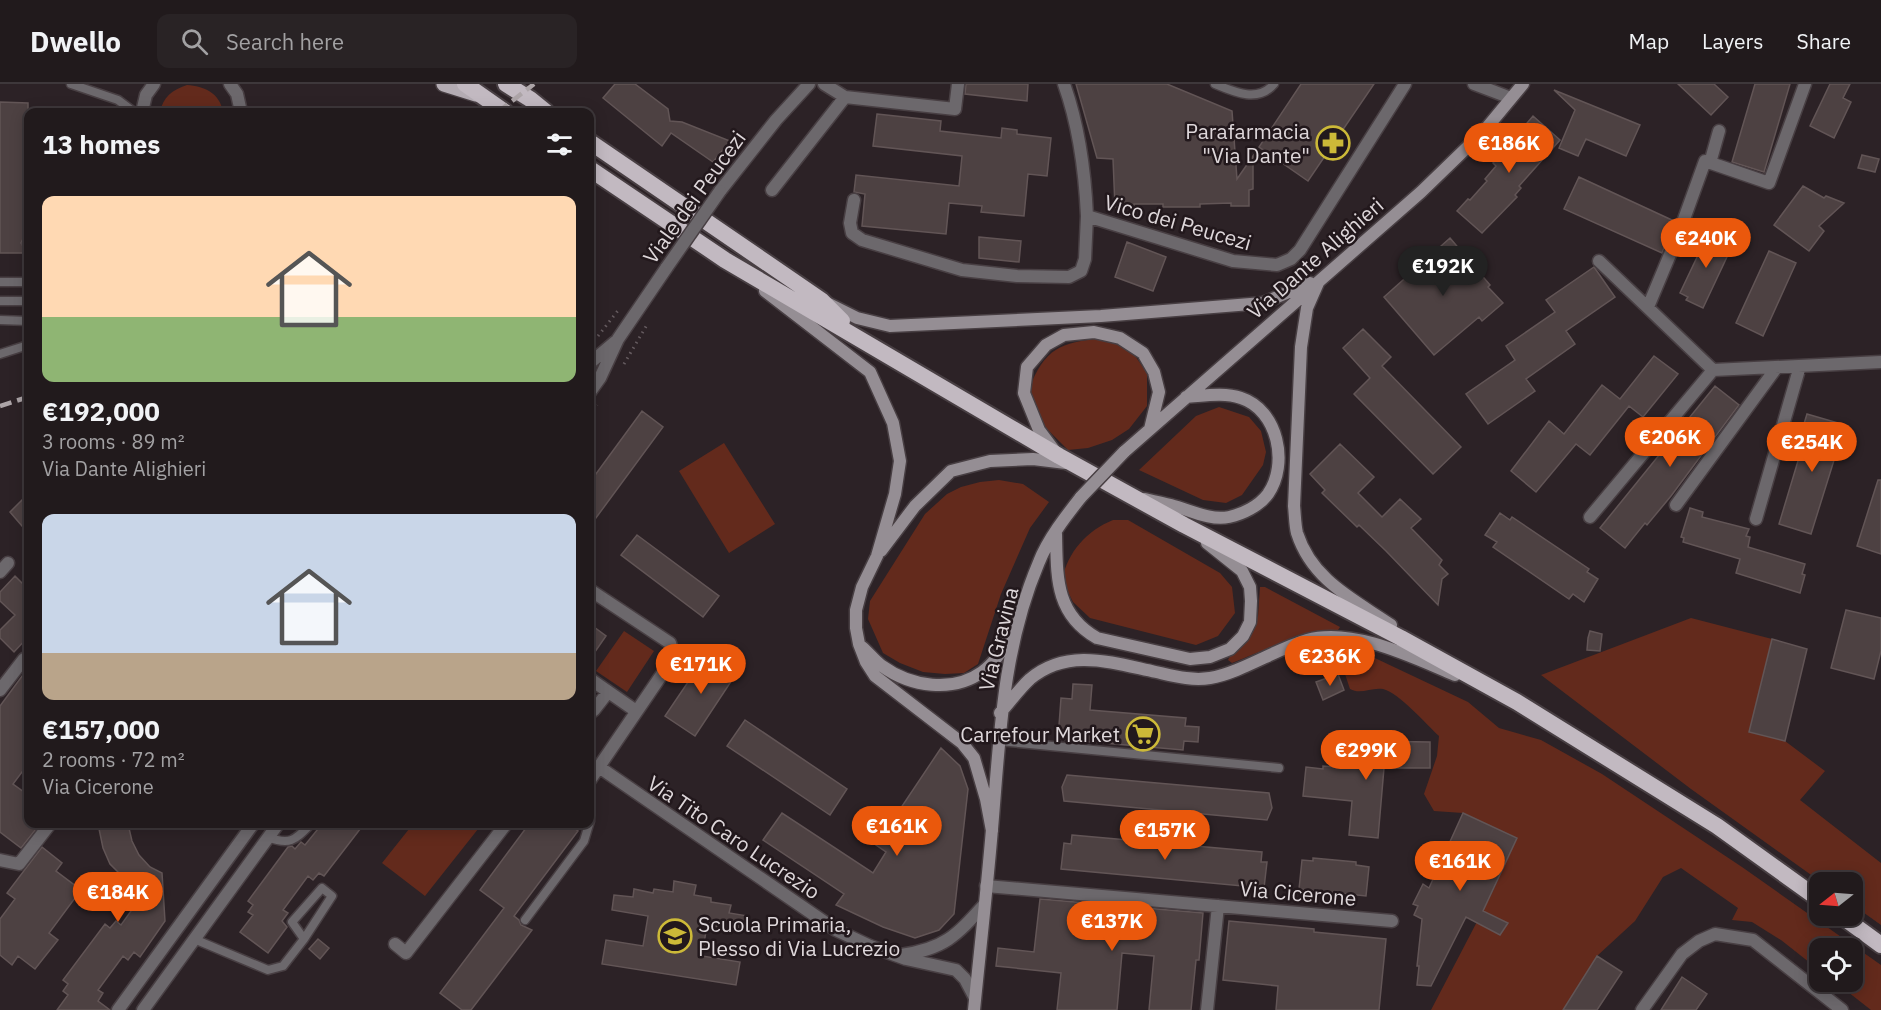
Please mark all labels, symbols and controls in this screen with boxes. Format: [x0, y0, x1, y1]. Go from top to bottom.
search box [157, 14, 577, 68]
text: Dwello [30, 23, 121, 60]
icon: search [178, 25, 211, 58]
text: Search here [226, 27, 344, 56]
text: Map [1629, 27, 1669, 55]
text: Layers [1702, 27, 1764, 55]
text: Share [1797, 27, 1851, 55]
place label: Parafarmacia "Via Dante" [1185, 117, 1310, 169]
pin: €186K [1467, 123, 1551, 174]
street label: Viale dei Peucezi [636, 125, 752, 269]
pharmacy icon: Parafarmacia "Via Dante" [1315, 125, 1351, 161]
text: 13 homes [42, 127, 160, 161]
icon: filters [543, 128, 576, 161]
text: €186K [1478, 129, 1540, 156]
street label: Vico dei Peucezi [1101, 188, 1255, 256]
street label: Via Dante Alighieri [1241, 191, 1389, 325]
pin: €240K [1664, 218, 1748, 269]
text: €240K [1675, 224, 1737, 251]
icon: home [255, 235, 363, 343]
pin: €192K [1401, 246, 1485, 297]
text: €192K [1412, 252, 1474, 279]
text: €192,000 [42, 394, 160, 428]
pin: €206K [1628, 417, 1712, 468]
pin: €254K [1770, 422, 1854, 473]
text: €206K [1639, 423, 1701, 450]
text: 3 rooms · 89 m² [42, 428, 185, 455]
text: €254K [1781, 428, 1843, 455]
text: Via Dante Alighieri [42, 455, 206, 482]
icon: home [255, 553, 363, 661]
street label: Via Gravina [972, 584, 1024, 694]
pin: €236K [1288, 636, 1372, 687]
text: €236K [1299, 642, 1361, 669]
pin: €171K [659, 644, 743, 695]
text: €171K [670, 650, 732, 677]
text: €157,000 [42, 712, 160, 746]
supermarket icon: Carrefour Market [1125, 716, 1161, 752]
place label: Carrefour Market [960, 720, 1120, 748]
pin: €299K [1324, 730, 1408, 781]
text: €299K [1335, 736, 1397, 763]
text: 2 rooms · 72 m² [42, 746, 185, 773]
street label: Via Tito Caro Lucrezio [642, 769, 826, 905]
text: Via Cicerone [42, 773, 154, 800]
pin: €161K [855, 806, 939, 857]
pin: €157K [1123, 810, 1207, 861]
text: €161K [866, 812, 928, 839]
text: €157K [1134, 816, 1196, 843]
pin: €161K [1418, 841, 1502, 892]
text: €161K [1429, 847, 1491, 874]
pin: €184K [76, 872, 160, 923]
north arrow [1809, 872, 1863, 926]
map controls [1809, 872, 1863, 992]
street label: Via Cicerone [1238, 874, 1358, 912]
text: €184K [87, 878, 149, 905]
pin: €137K [1070, 901, 1154, 952]
text: €137K [1081, 907, 1143, 934]
place label: Scuola Primaria, Plesso di Via Lucrezio [698, 910, 900, 962]
school or university icon: Scuola Primaria, Plesso di Via Lucrezio [657, 918, 693, 954]
button: locate [1809, 938, 1863, 992]

